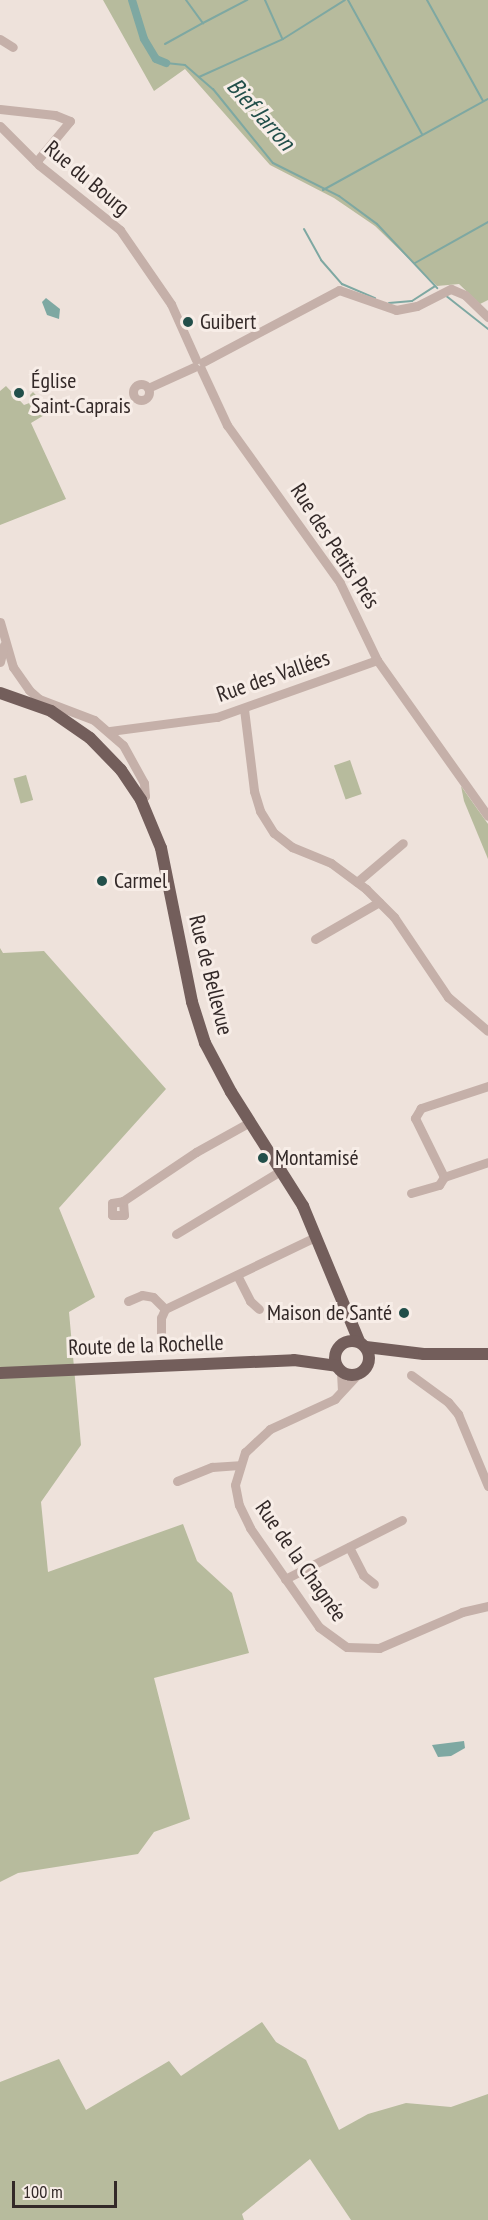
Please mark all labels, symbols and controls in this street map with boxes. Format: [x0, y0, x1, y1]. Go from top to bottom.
water label: Bief Jarron [221, 72, 301, 156]
street label: Rue du Bourg [39, 135, 135, 221]
place label: Guibert [200, 309, 256, 335]
marker: Guibert [181, 315, 195, 329]
place label: Église Saint-Caprais [31, 367, 131, 418]
marker: Église Saint-Caprais [12, 386, 26, 400]
street label: Rue des Petits Prés [285, 479, 385, 613]
street label: Rue des Vallées [213, 644, 333, 708]
place label: Carmel [114, 868, 167, 894]
marker: Carmel [95, 874, 109, 888]
street label: Rue de Bellevue [183, 912, 239, 1038]
place label: Montamisé [275, 1145, 359, 1171]
marker: Montamisé [256, 1151, 270, 1165]
place label: Maison de Santé [267, 1300, 392, 1326]
marker: Maison de Santé [397, 1306, 411, 1320]
street label: Route de la Rochelle [68, 1329, 224, 1361]
street label: Rue de la Chagnée [250, 1495, 352, 1627]
scale bar [15, 2169, 120, 2207]
text: 100 m [23, 2180, 63, 2203]

